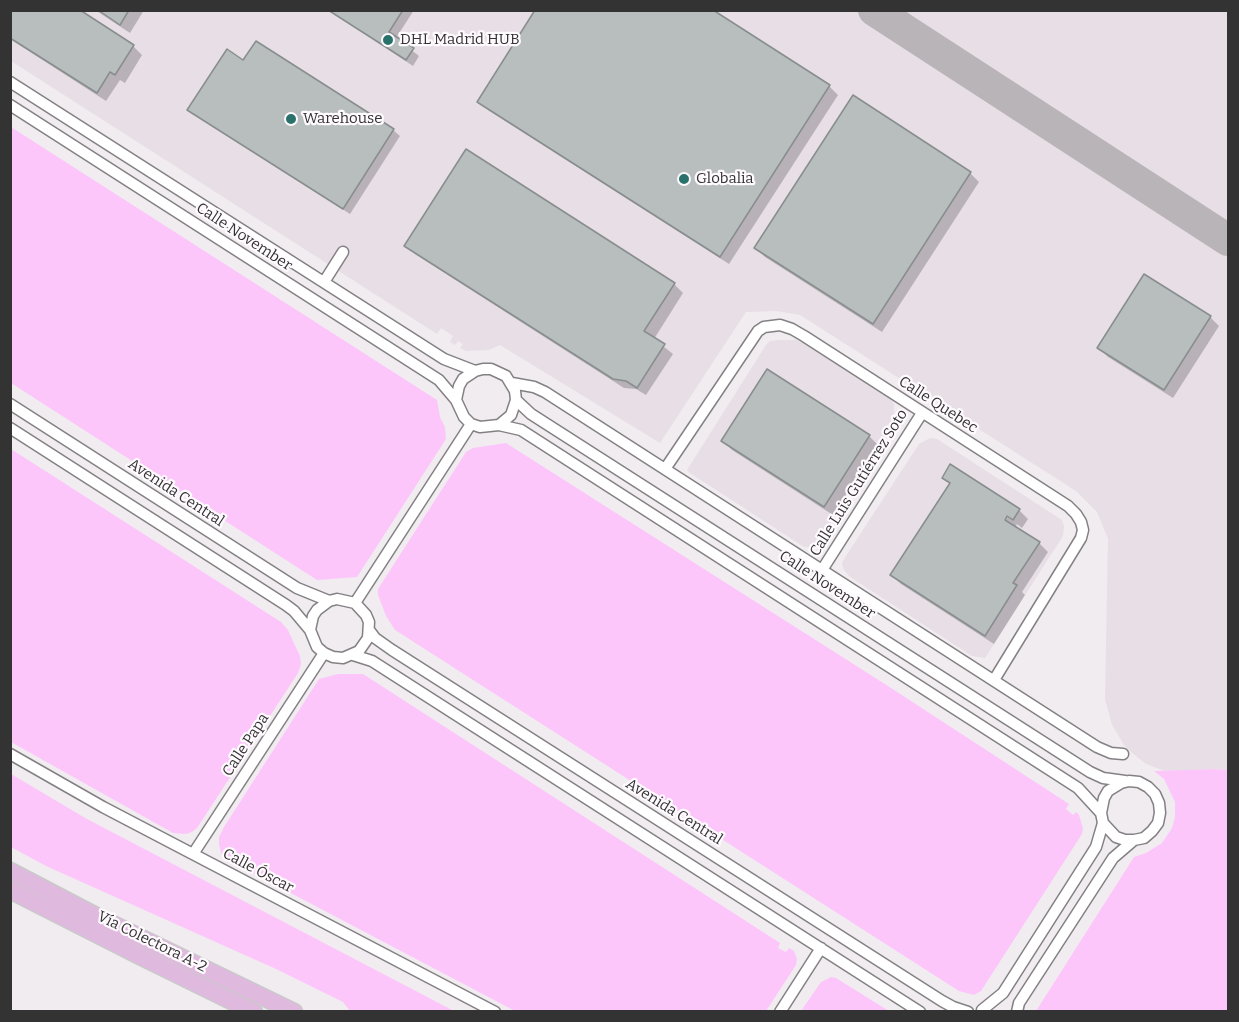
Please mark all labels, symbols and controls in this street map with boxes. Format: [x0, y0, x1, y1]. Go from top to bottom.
place label: DHL Madrid HUB [400, 31, 520, 49]
marker: DHL Madrid HUB [381, 33, 395, 47]
place label: Warehouse [303, 110, 382, 128]
marker: Warehouse [284, 112, 298, 126]
place label: Globalia [696, 170, 753, 188]
marker: Globalia [677, 172, 691, 186]
street label: Calle November [193, 199, 295, 275]
street label: Calle Quebec [895, 373, 981, 437]
street label: Calle Luis Gutiérrez Soto [806, 406, 912, 560]
street label: Avenida Central [125, 455, 227, 531]
street label: Calle November [776, 547, 878, 623]
street label: Calle Papa [219, 710, 273, 780]
street label: Avenida Central [622, 775, 726, 849]
street label: Calle Óscar [219, 845, 297, 897]
street label: Vía Colectora A-2 [94, 908, 210, 976]

